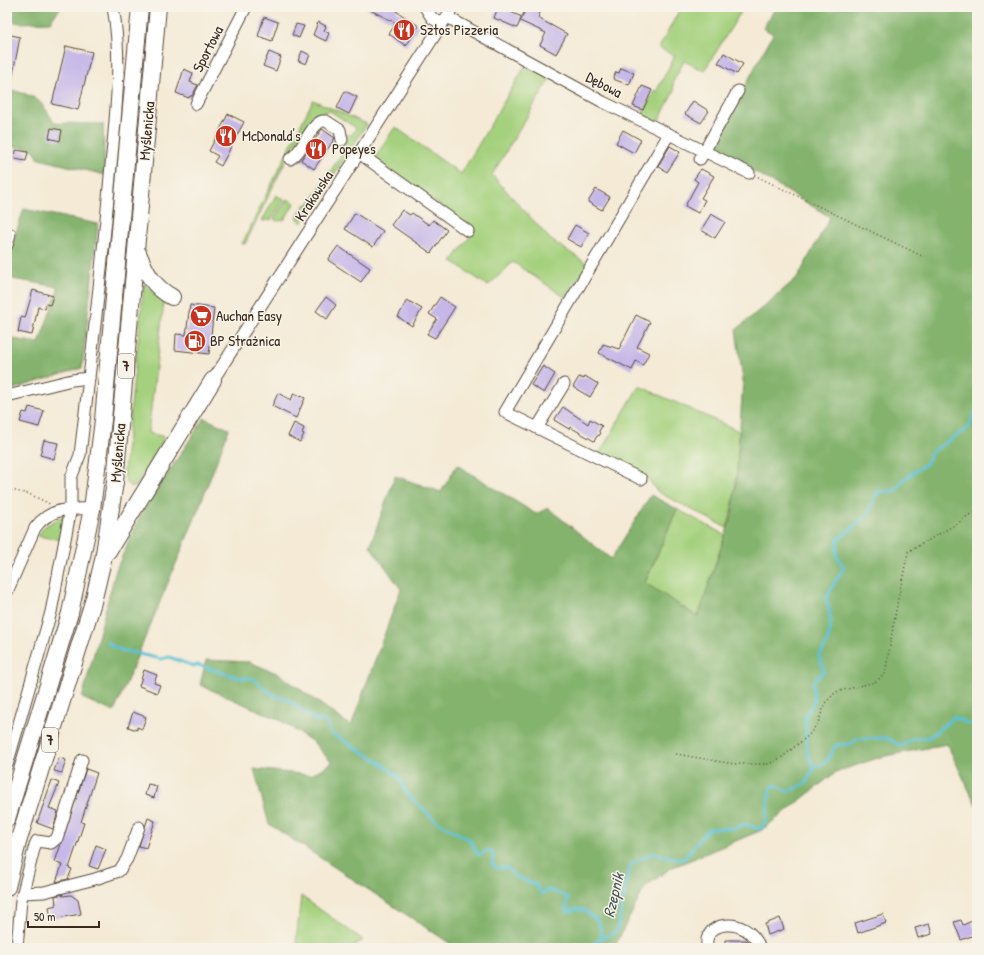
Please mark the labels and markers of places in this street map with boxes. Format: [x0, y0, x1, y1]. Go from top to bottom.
restaurant icon: Sztos Pizzeria [391, 17, 417, 43]
place label: Sztos Pizzeria [420, 19, 498, 40]
restaurant icon: McDonald's [213, 123, 239, 149]
place label: McDonald's [242, 125, 301, 146]
restaurant icon: Popeyes [303, 136, 329, 162]
place label: Popeyes [332, 138, 376, 159]
supermarket icon: Auchan Easy [188, 303, 214, 329]
place label: Auchan Easy [216, 305, 282, 326]
fuel station icon: BP Strażnica [182, 328, 208, 354]
place label: BP Strażnica [210, 330, 280, 351]

